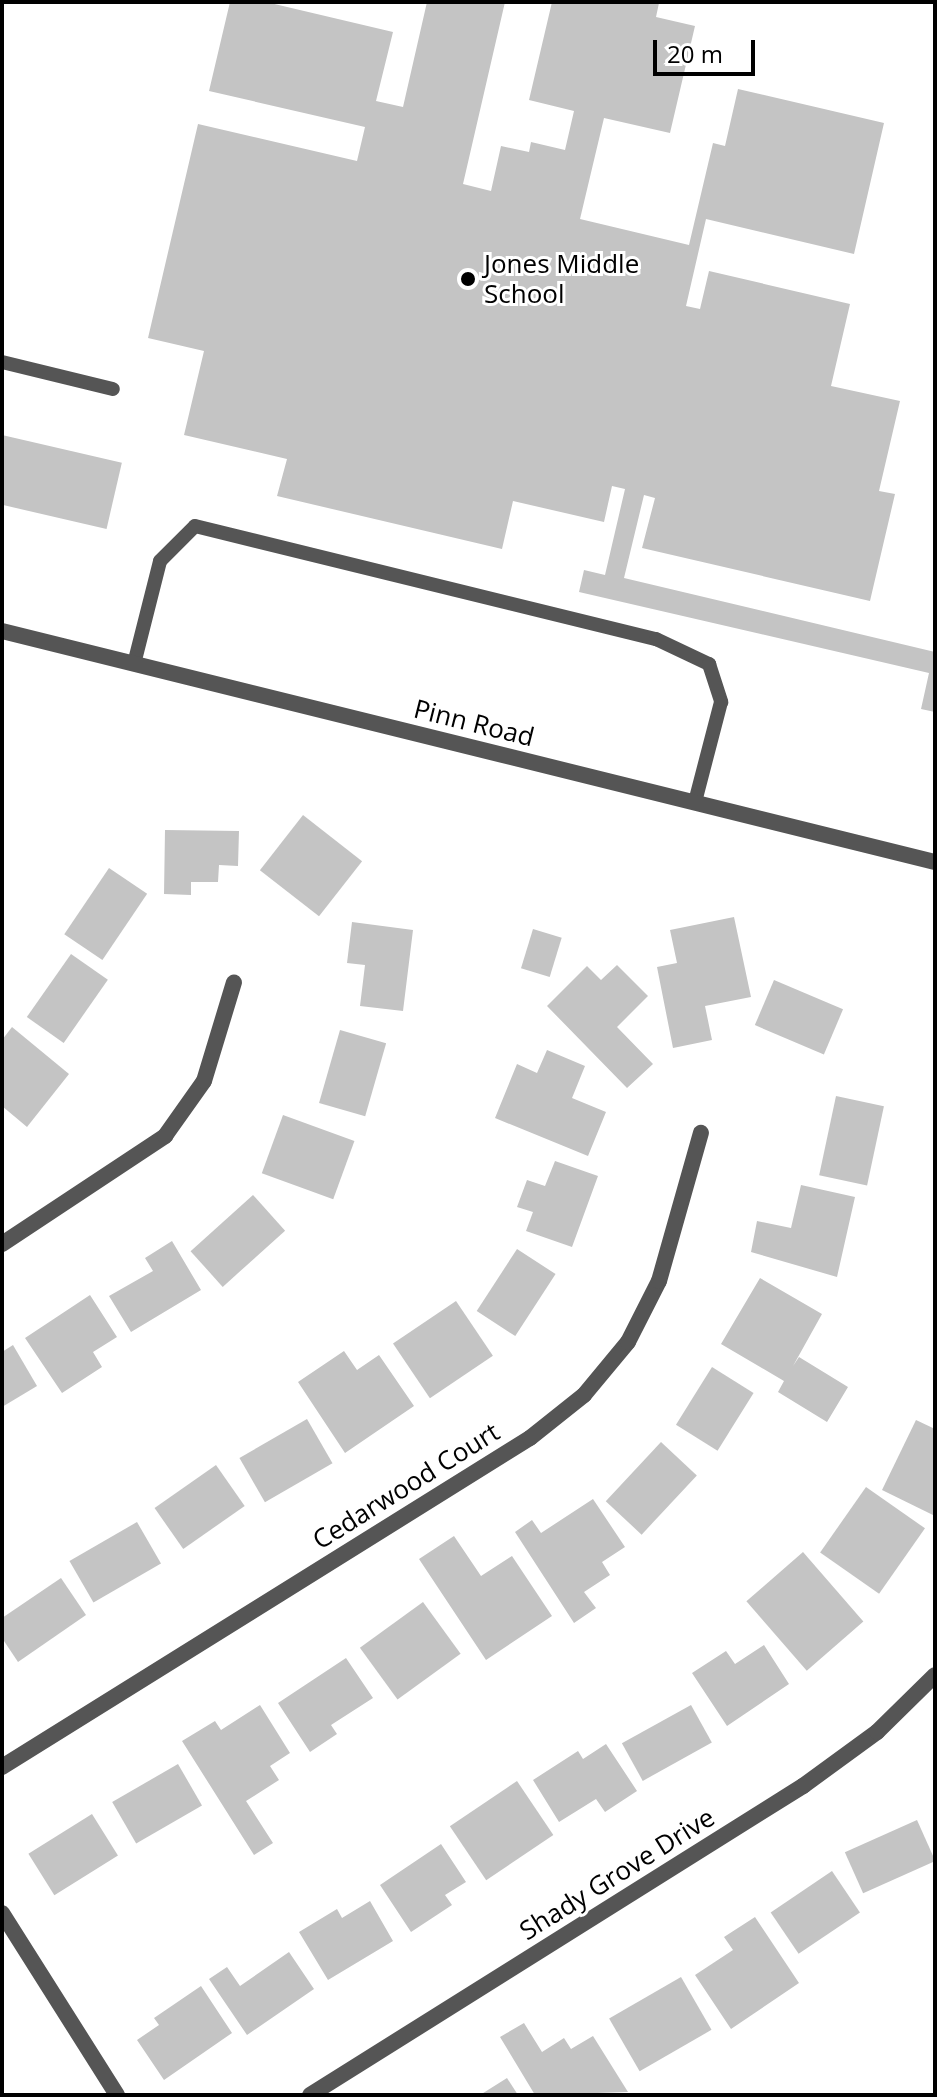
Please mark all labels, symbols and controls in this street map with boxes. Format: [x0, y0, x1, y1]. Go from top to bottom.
scale bar [657, 24, 759, 74]
text: 20 m [667, 37, 723, 70]
place label: Jones Middle School [484, 248, 639, 310]
marker: Jones Middle School [459, 270, 477, 288]
street label: Pinn Road [411, 693, 537, 753]
street label: Cedarwood Court [307, 1416, 505, 1556]
street label: Shady Grove Drive [514, 1802, 720, 1946]

